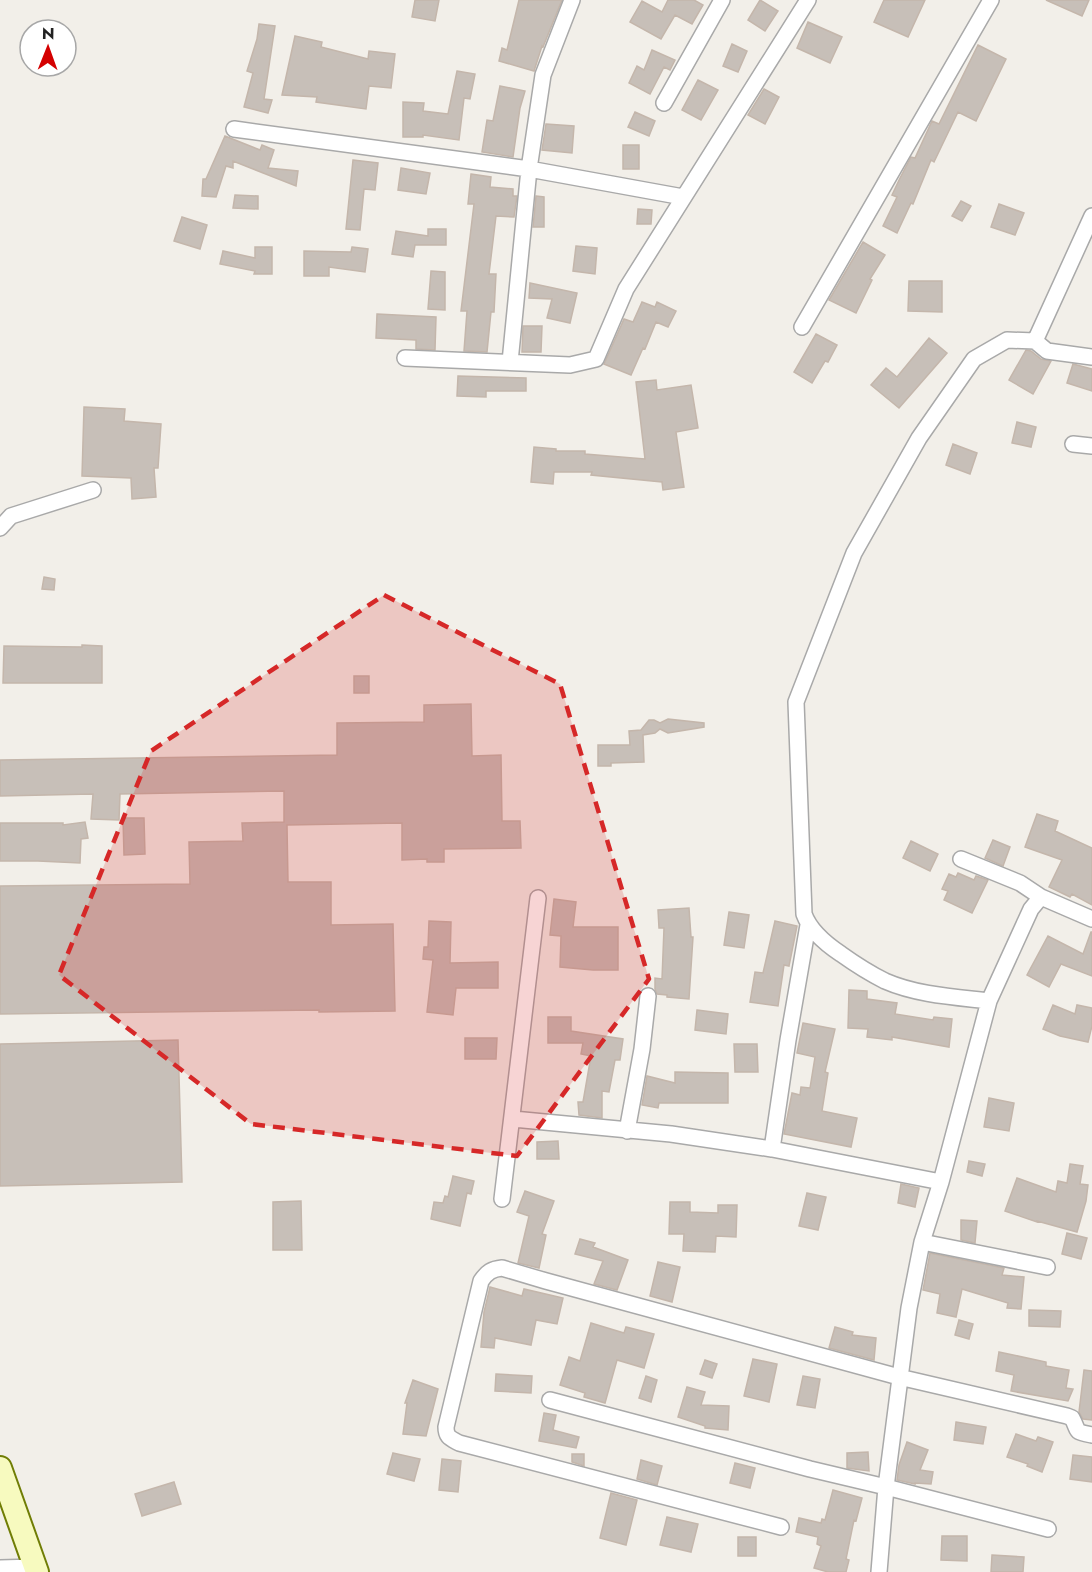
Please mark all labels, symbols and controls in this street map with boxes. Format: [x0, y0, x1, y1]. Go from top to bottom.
north arrow [18, 18, 78, 78]
text: N [42, 22, 55, 45]

